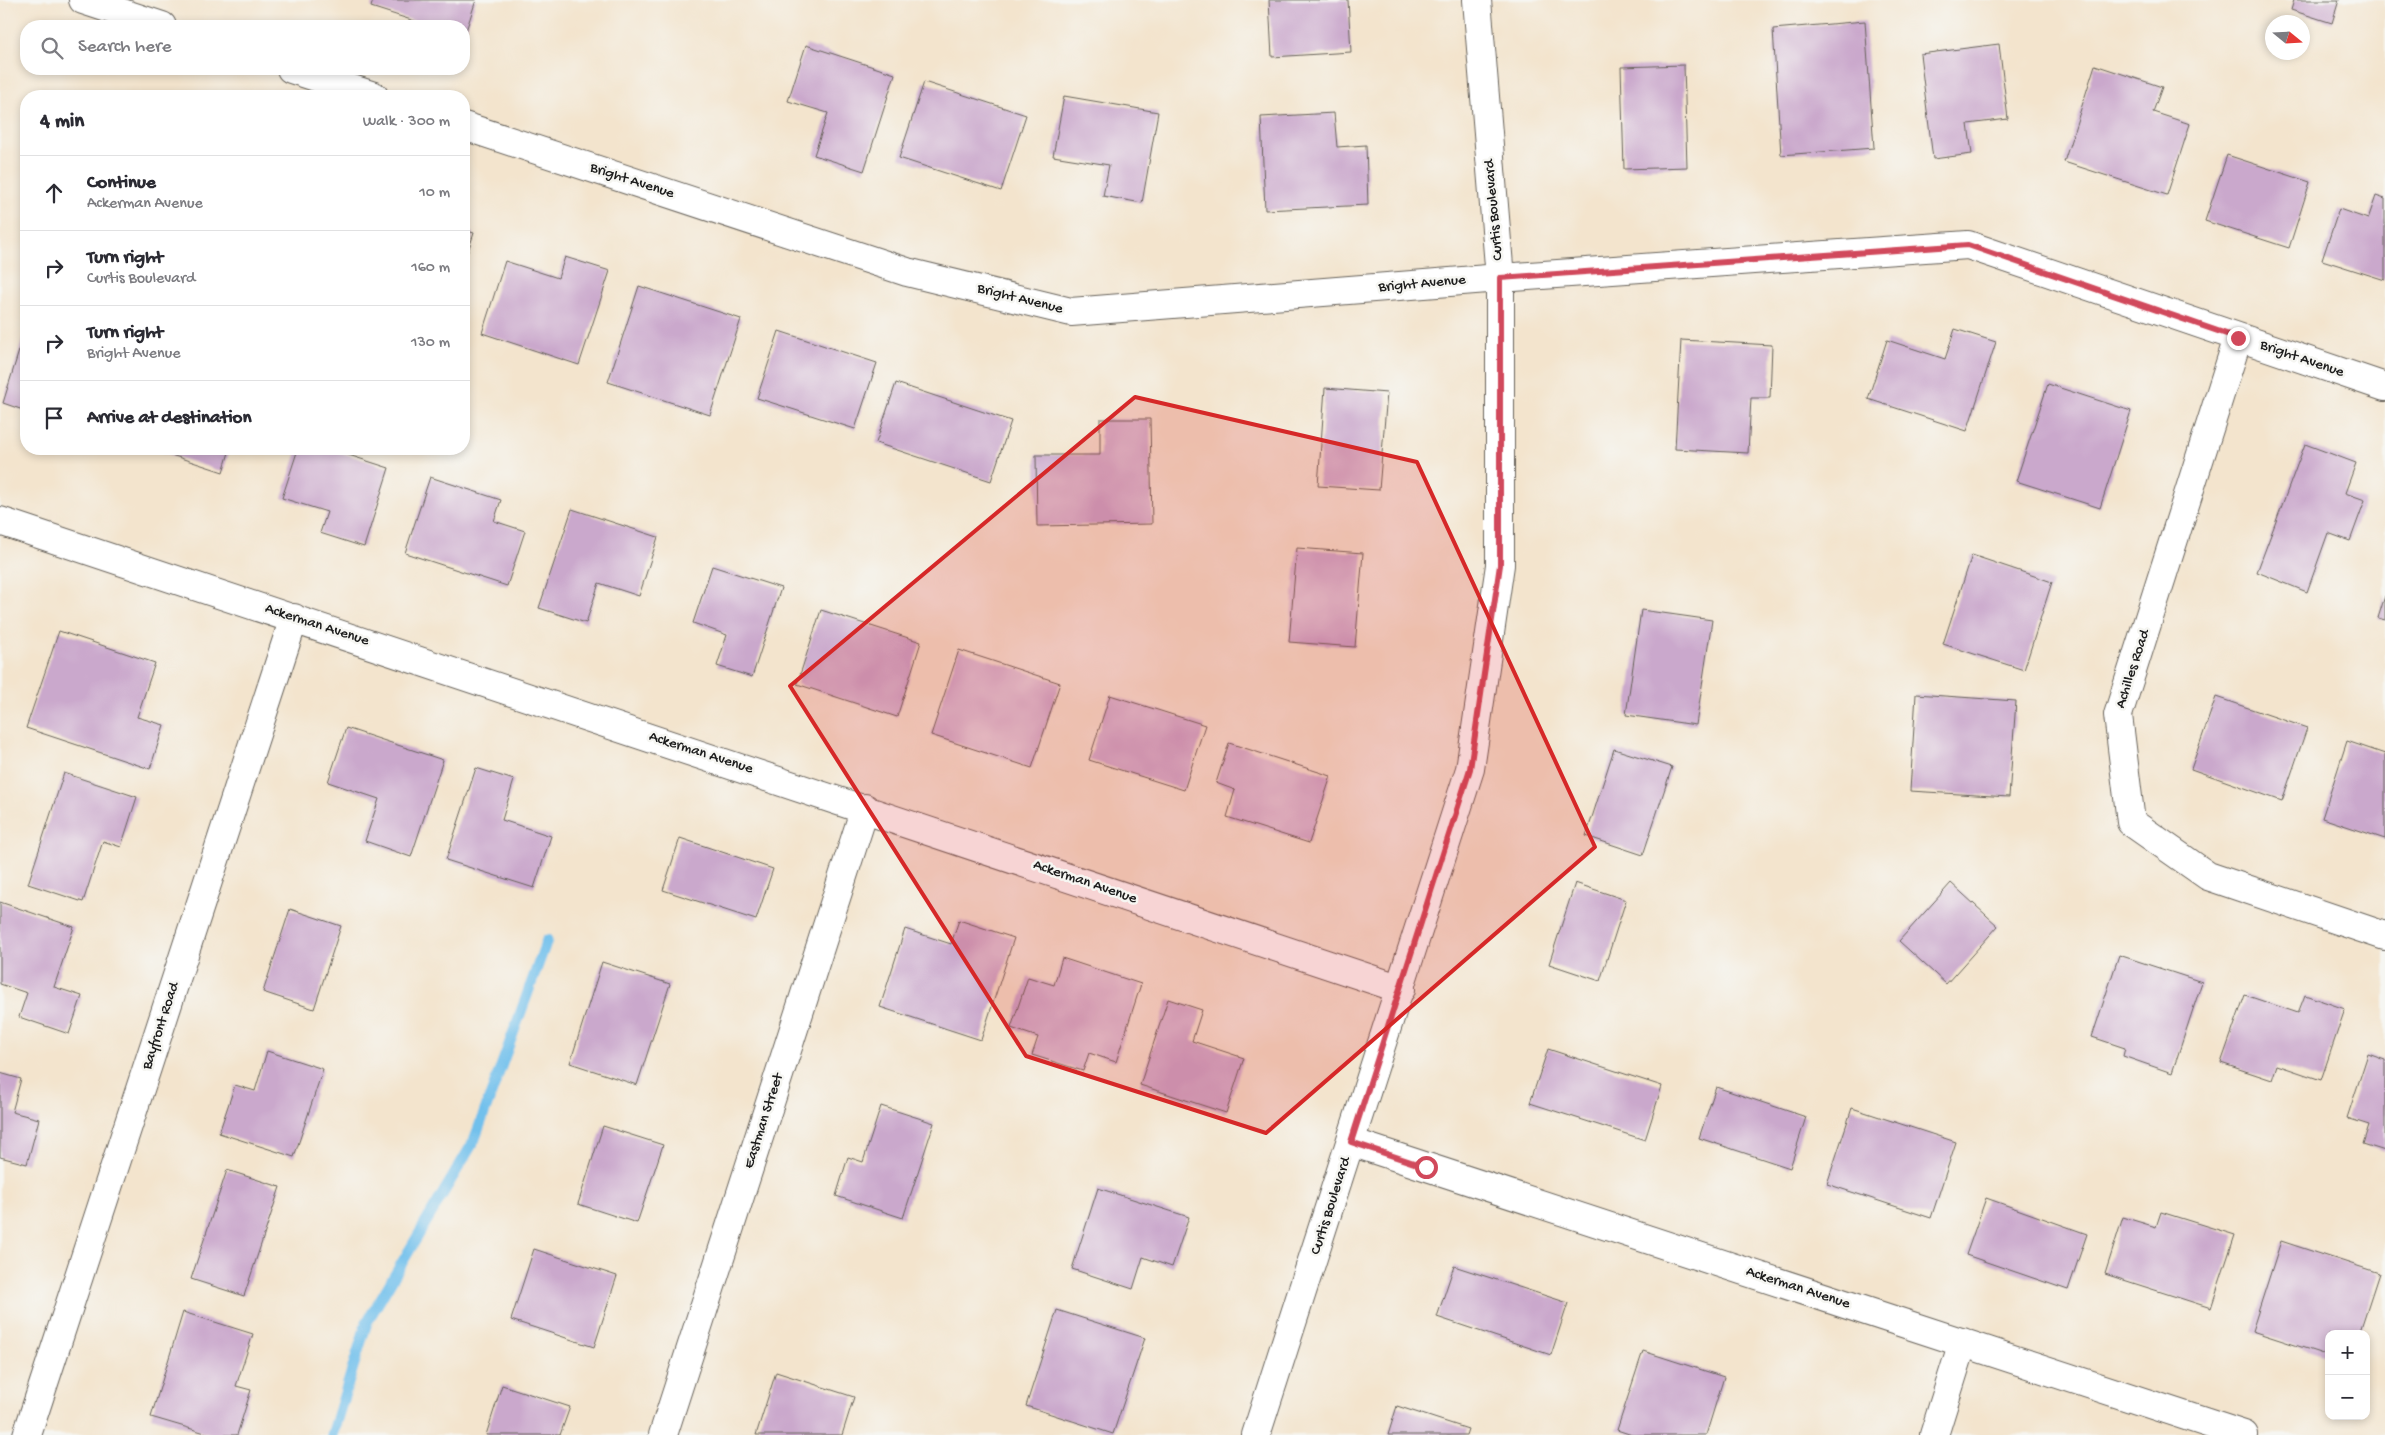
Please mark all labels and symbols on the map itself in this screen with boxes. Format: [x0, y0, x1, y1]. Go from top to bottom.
north arrow [2265, 15, 2310, 60]
street label: Curtis Boulevard [1481, 157, 1507, 261]
street label: Bright Avenue [587, 159, 677, 203]
street label: Bright Avenue [1377, 271, 1467, 297]
street label: Bright Avenue [974, 279, 1065, 318]
route end [2227, 327, 2250, 350]
street label: Bright Avenue [2257, 336, 2347, 382]
street label: Ackerman Avenue [263, 600, 372, 650]
street label: Achilles Road [2112, 626, 2155, 711]
street label: Ackerman Avenue [647, 728, 756, 778]
street label: Ackerman Avenue [1031, 856, 1139, 908]
street label: Bayfront Road [138, 979, 184, 1073]
street label: Eastman Street [740, 1069, 788, 1171]
street label: Curtis Boulevard [1307, 1154, 1356, 1257]
route start [1415, 1156, 1438, 1179]
street label: Ackerman Avenue [1744, 1263, 1853, 1313]

